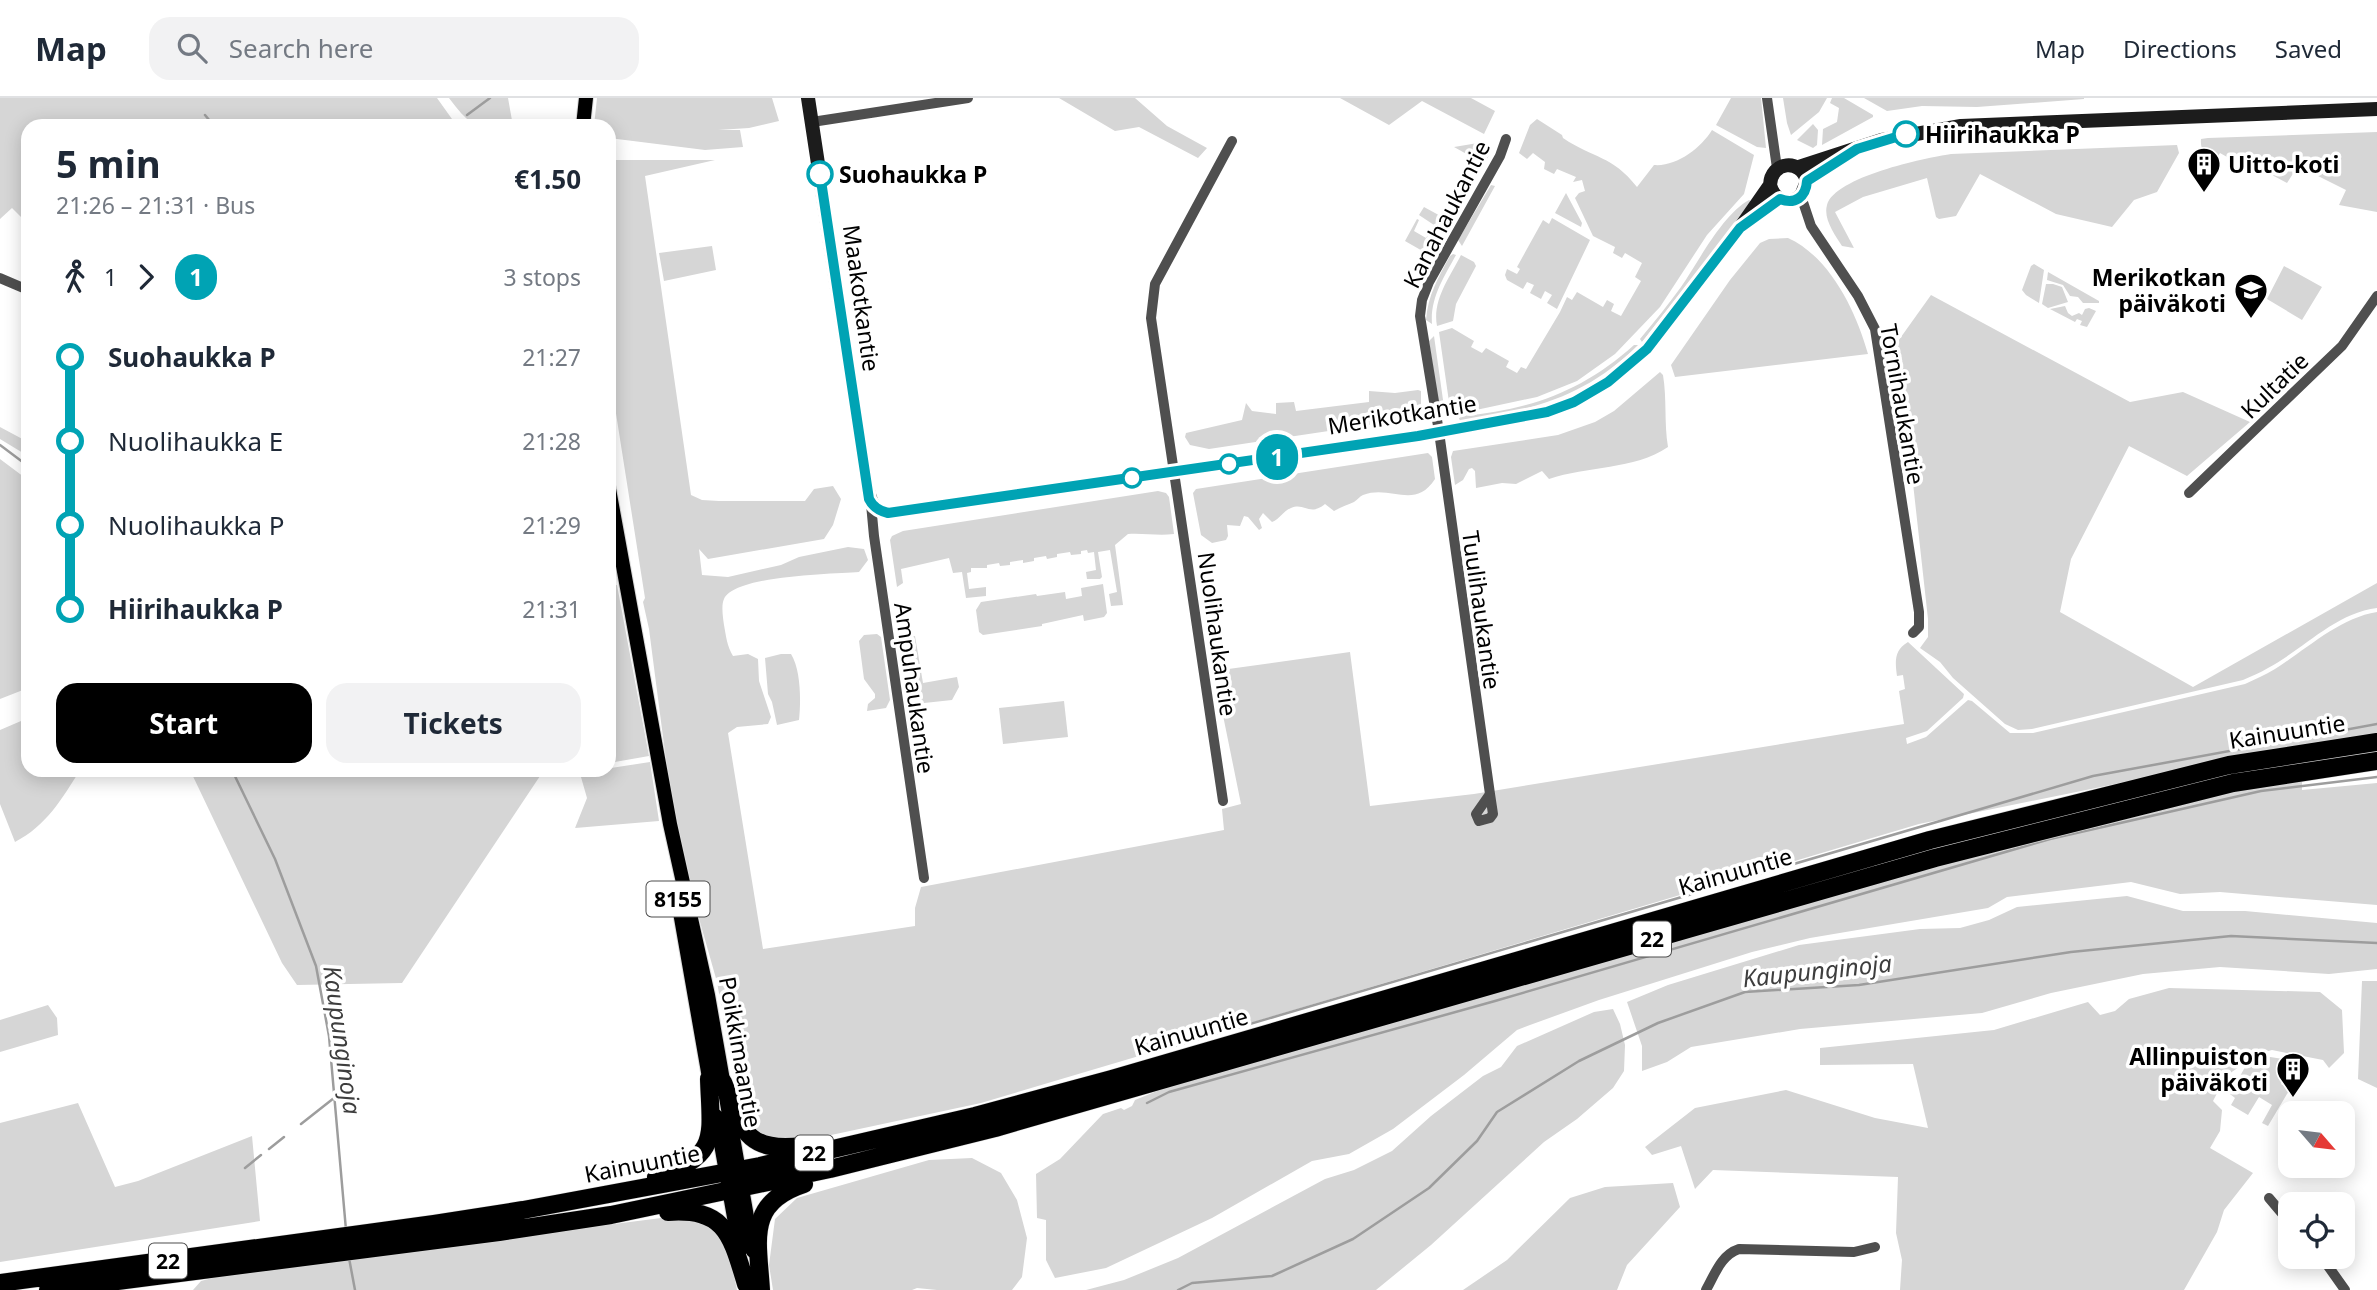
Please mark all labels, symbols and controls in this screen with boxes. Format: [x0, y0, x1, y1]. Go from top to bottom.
search box [149, 17, 639, 80]
text: Map [35, 26, 107, 71]
icon: search [173, 29, 211, 67]
text: Search here [229, 30, 373, 66]
text: Map [2035, 32, 2085, 65]
text: Directions [2123, 32, 2237, 65]
text: Saved [2275, 32, 2342, 65]
place label: Hiirihaukka P [1925, 118, 2080, 150]
marker: Hiirihaukka P [1893, 121, 1919, 147]
street label: Kanahaukantie [1395, 134, 1497, 294]
text: 5 min [56, 137, 161, 189]
building icon: Uitto-koti [2185, 145, 2223, 194]
place label: Uitto-koti [2228, 148, 2339, 180]
place label: Suohaukka P [839, 158, 987, 190]
text: €1.50 [514, 161, 581, 197]
marker: Suohaukka P [807, 161, 833, 187]
text: 21:26 – 21:31 · Bus [56, 189, 255, 221]
street label: Maakotkantie [836, 223, 888, 373]
icon: walk [56, 258, 94, 296]
icon: forward [127, 258, 165, 296]
text: 1 [189, 260, 203, 293]
text: 1 [104, 261, 117, 293]
text: 3 stops [503, 261, 581, 293]
place label: Merikotkan päiväkoti [2092, 261, 2226, 319]
school or university icon: Merikotkan päiväkoti [2232, 271, 2270, 320]
street label: Tornihaukantie [1873, 321, 1933, 487]
text: Suohaukka P [108, 339, 276, 375]
text: 21:27 [522, 341, 581, 373]
street label: Kultatie [2233, 345, 2315, 425]
street label: Merikotkantie [1325, 386, 1479, 442]
text: Nuolihaukka E [108, 423, 283, 459]
text: 21:28 [522, 425, 581, 457]
line badge: 1 [1254, 434, 1300, 480]
text: 1 [1270, 440, 1284, 473]
unlabelled marker [1219, 454, 1239, 474]
unlabelled marker [1122, 468, 1142, 488]
text: Nuolihaukka P [108, 507, 285, 543]
text: 21:29 [522, 509, 581, 541]
street label: Tuulihaukantie [1455, 529, 1509, 691]
street label: Nuolihaukantie [1191, 550, 1245, 718]
text: Hiirihaukka P [108, 591, 283, 627]
text: 21:31 [522, 593, 581, 625]
street label: Ampuhaukantie [887, 600, 943, 776]
button: Start [56, 683, 312, 763]
button: Tickets [326, 683, 581, 763]
street label: Kainuuntie [2227, 706, 2347, 756]
street label: Kainuuntie [1674, 839, 1796, 903]
road number: 8155 [646, 882, 710, 916]
road number: 22 [1633, 922, 1671, 956]
water label: Kaupunginoja [1741, 946, 1894, 994]
water label: Kaupunginoja [316, 963, 370, 1117]
street label: Poikkimaantie [712, 974, 770, 1130]
street label: Kainuuntie [1130, 999, 1252, 1063]
place label: Allinpuiston päiväkoti [2129, 1040, 2268, 1098]
building icon: Allinpuiston päiväkoti [2274, 1050, 2312, 1099]
north arrow [2278, 1101, 2356, 1178]
map controls [2278, 1101, 2355, 1269]
street label: Kainuuntie [581, 1136, 703, 1190]
road number: 22 [795, 1136, 833, 1170]
button: locate [2278, 1192, 2355, 1269]
road number: 22 [149, 1244, 187, 1278]

